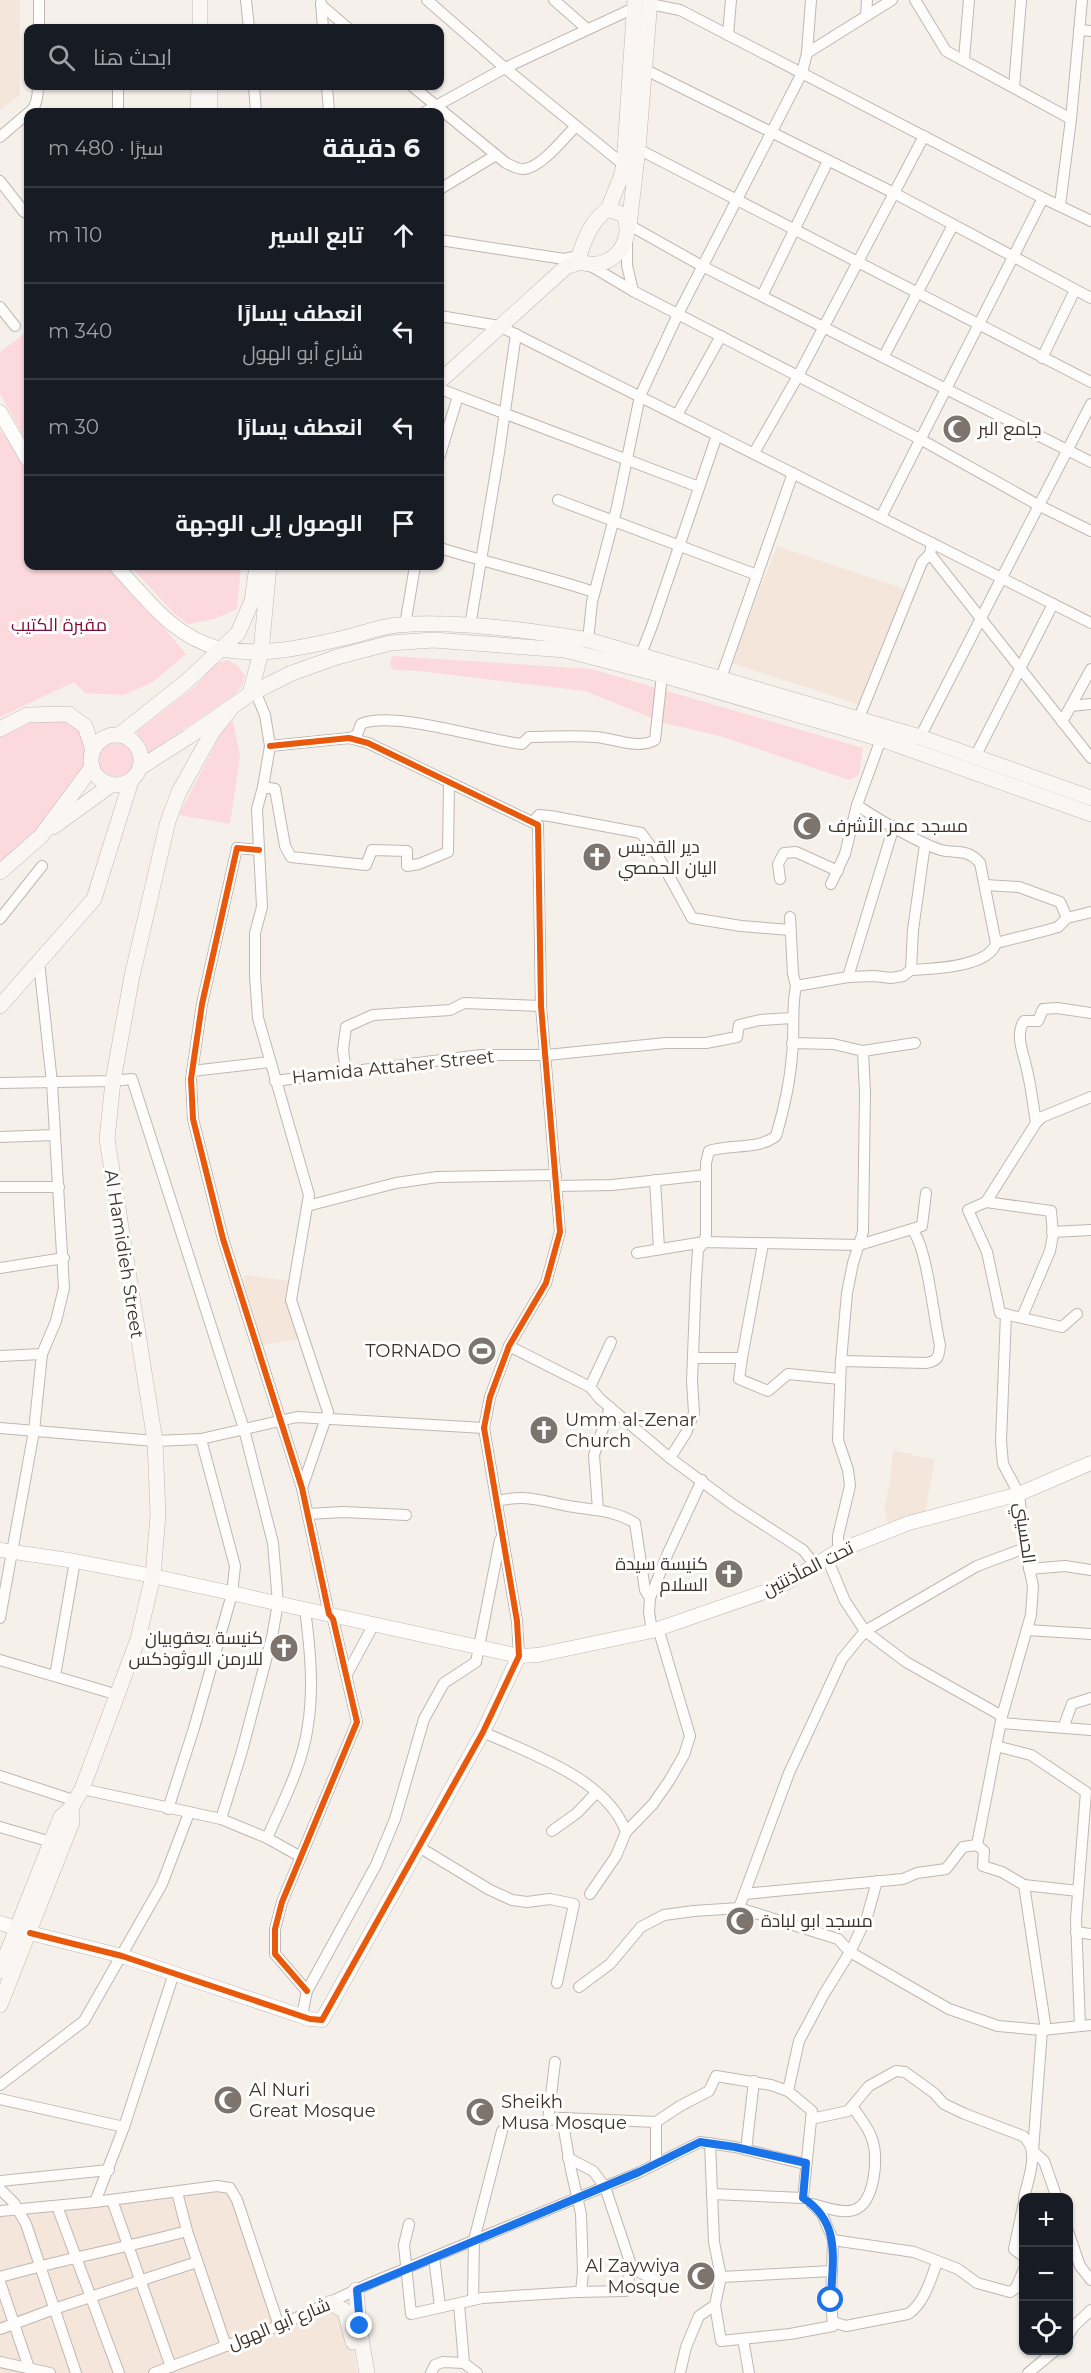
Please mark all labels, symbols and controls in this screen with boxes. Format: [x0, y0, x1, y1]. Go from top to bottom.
search box [24, 24, 444, 90]
icon: search [45, 41, 78, 74]
text: ابحث هنا [93, 44, 172, 71]
text: 6 دقيقة [323, 132, 420, 164]
text: سيرًا · 480 m [48, 136, 163, 160]
icon: ahead [387, 219, 420, 252]
text: تابع السير [269, 222, 363, 249]
text: 110 m [48, 223, 102, 247]
text: انعطف يسارًا [237, 300, 363, 327]
icon: left [387, 315, 420, 348]
text: 340 m [48, 319, 112, 343]
text: شارع أبو الهول [243, 341, 363, 365]
icon: left [387, 411, 420, 444]
mosque icon: جامع البر [941, 413, 973, 445]
text: انعطف يسارًا [237, 414, 363, 441]
text: 30 m [48, 415, 99, 439]
place label: جامع البر [977, 418, 1041, 441]
icon: arrive [387, 507, 420, 540]
text: الوصول إلى الوجهة [175, 510, 363, 537]
park label: مقبرة الكتيب [11, 614, 107, 636]
mosque icon: مسجد عمر الأشرف [791, 810, 823, 842]
place label: مسجد عمر الأشرف [828, 815, 968, 837]
place label: دير القديس اليان الحمصي [618, 836, 717, 881]
church icon: دير القديس اليان الحمصي [581, 841, 613, 873]
street label: Hamida Attaher Street [291, 1045, 495, 1089]
street label: Al Hamidieh Street [100, 1168, 148, 1340]
sports icon: TORNADO [466, 1335, 498, 1367]
place label: TORNADO [365, 1340, 461, 1362]
place label: Umm al-Zenar Church [565, 1409, 697, 1452]
church icon: Umm al-Zenar Church [528, 1414, 560, 1446]
street label: الحسيني [1007, 1501, 1040, 1565]
street label: تحت المأذنتين [759, 1537, 857, 1601]
place label: كنيسة سيدة السلام [615, 1553, 708, 1597]
church icon: كنيسة سيدة السلام [713, 1558, 745, 1590]
place label: كنيسة يعقوبيان للارمن الاوثوذكس [129, 1627, 263, 1670]
church icon: كنيسة يعقوبيان للارمن الاوثوذكس [268, 1632, 300, 1664]
mosque icon: مسجد ابو لبادة [724, 1905, 756, 1937]
place label: مسجد ابو لبادة [761, 1910, 873, 1932]
place label: Al Nuri Great Mosque [249, 2079, 376, 2122]
mosque icon: Al Nuri Great Mosque [212, 2084, 244, 2116]
place label: Sheikh Musa Mosque [501, 2091, 627, 2134]
mosque icon: Sheikh Musa Mosque [464, 2096, 496, 2128]
map controls [1019, 2193, 1073, 2355]
button: + [1019, 2193, 1073, 2247]
button: − [1019, 2247, 1073, 2301]
place label: Al Zaywiya Mosque [585, 2255, 680, 2298]
mosque icon: Al Zaywiya Mosque [685, 2260, 717, 2292]
route start [817, 2286, 843, 2312]
street label: شارع أبو الهول [225, 2293, 334, 2355]
button: locate [1019, 2301, 1073, 2355]
route end [346, 2312, 372, 2338]

